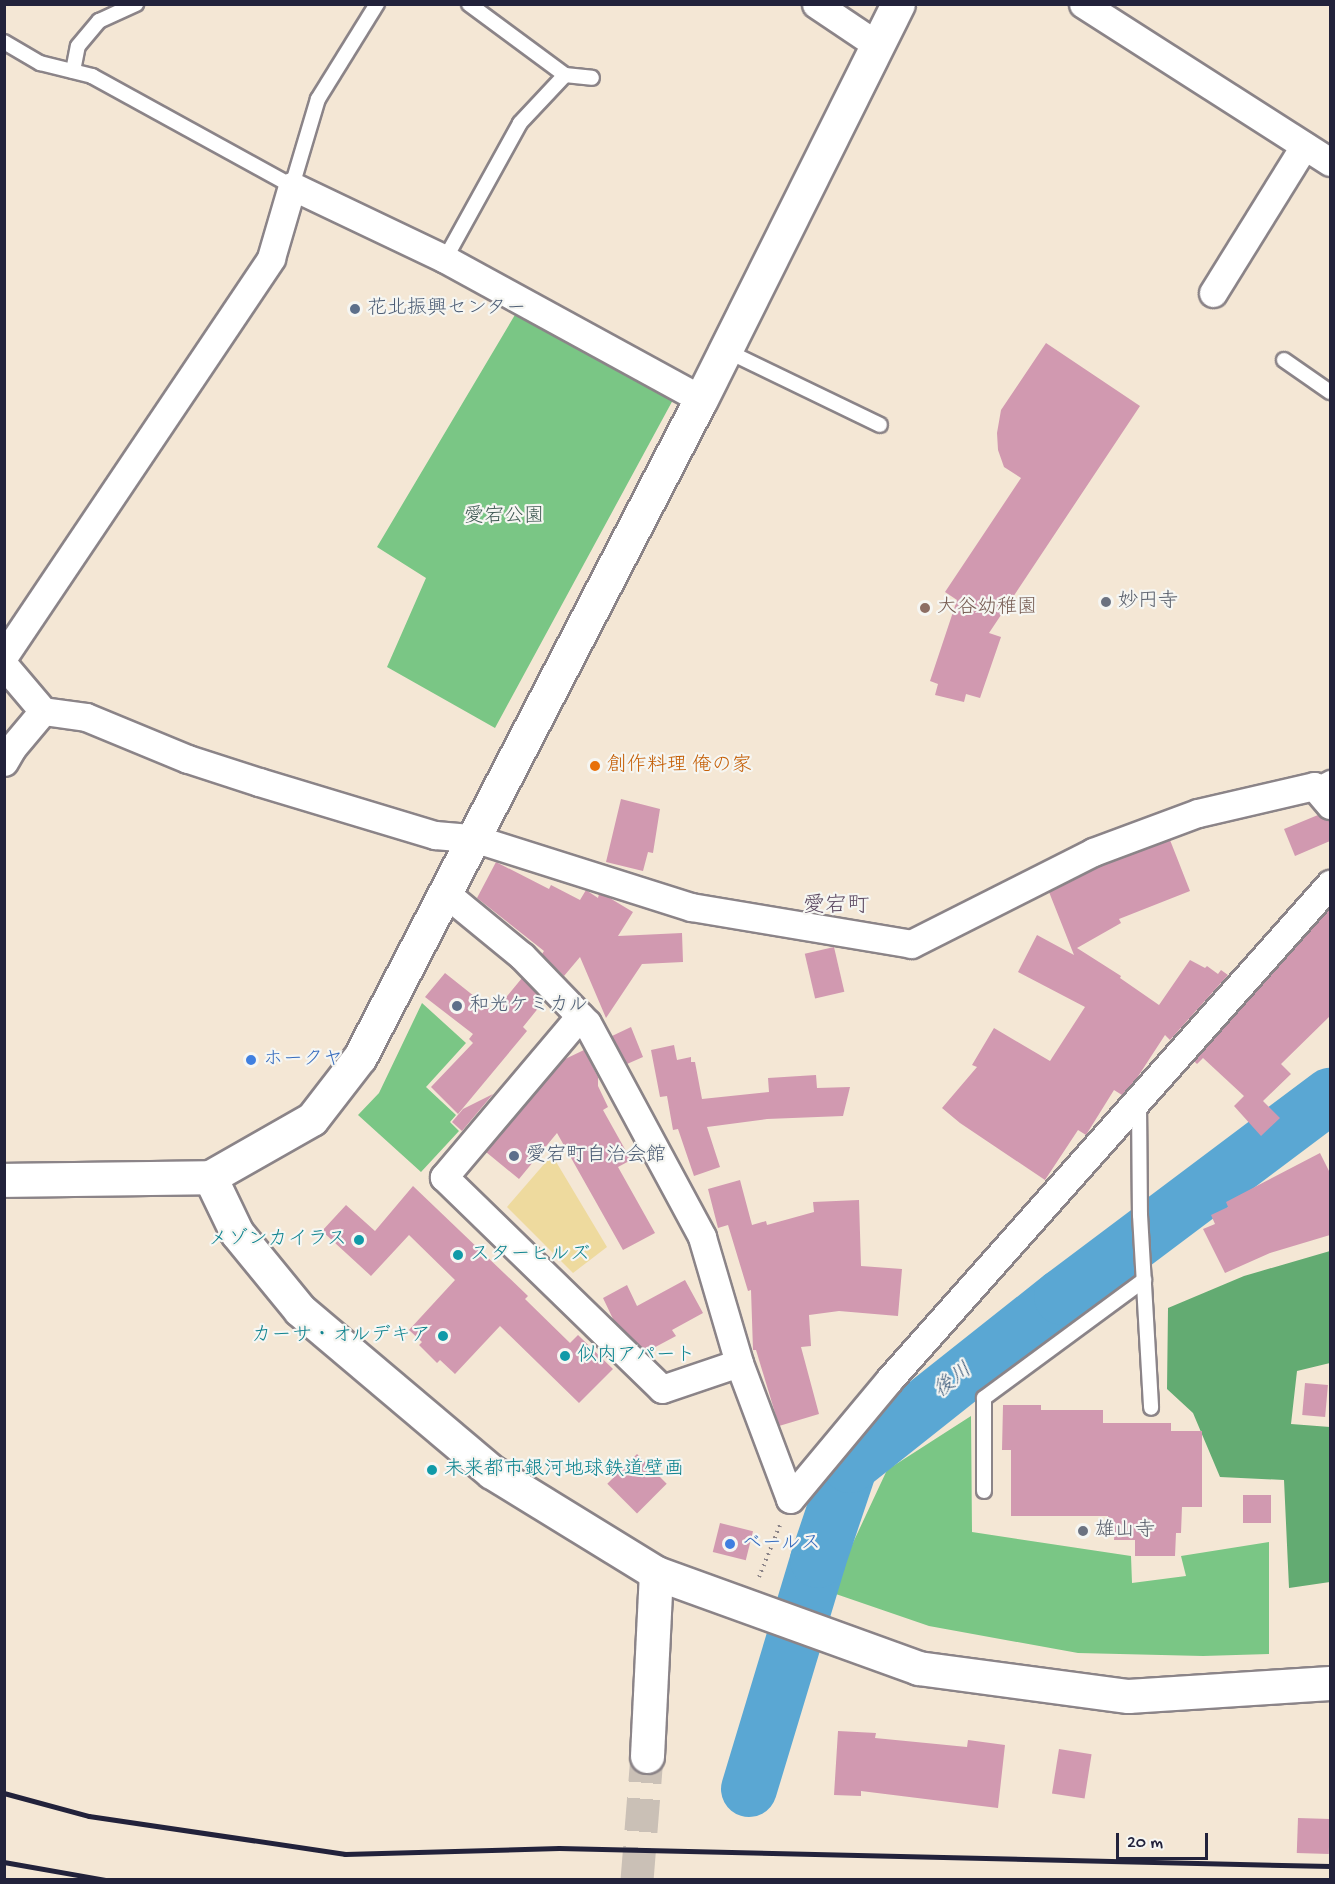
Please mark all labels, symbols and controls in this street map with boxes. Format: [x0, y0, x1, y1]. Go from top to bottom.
place label: 花北振興センター [367, 297, 527, 321]
marker: 花北振興センター [348, 302, 362, 316]
park label: 愛宕公園 [464, 505, 544, 529]
place label: 妙円寺 [1118, 590, 1178, 614]
marker: 妙円寺 [1099, 595, 1113, 609]
place label: 大谷幼稚園 [937, 596, 1037, 620]
marker: 大谷幼稚園 [918, 601, 932, 615]
place label: 創作料理 俺の家 [607, 754, 752, 778]
marker: 創作料理 俺の家 [588, 759, 602, 773]
district label: 愛宕町 [803, 895, 869, 921]
place label: 和光ケミカル [469, 994, 589, 1018]
marker: 和光ケミカル [450, 999, 464, 1013]
place label: ホークヤ [263, 1048, 343, 1072]
marker: ホークヤ [244, 1053, 258, 1067]
place label: 愛宕町自治会館 [526, 1144, 666, 1168]
marker: 愛宕町自治会館 [507, 1149, 521, 1163]
place label: メゾンカイラス [207, 1228, 347, 1252]
marker: メゾンカイラス [352, 1233, 366, 1247]
place label: スターヒルズ [470, 1243, 590, 1267]
marker: スターヒルズ [451, 1248, 465, 1262]
place label: カーサ・オルデキア [251, 1324, 431, 1348]
marker: カーサ・オルデキア [436, 1329, 450, 1343]
place label: 似内アパート [577, 1344, 697, 1368]
marker: 似内アパート [558, 1349, 572, 1363]
water label: 後川 [930, 1359, 978, 1405]
place label: 未来都市銀河地球鉄道壁画 [444, 1458, 684, 1482]
marker: 未来都市銀河地球鉄道壁画 [425, 1463, 439, 1477]
place label: 雄山寺 [1095, 1519, 1155, 1543]
marker: 雄山寺 [1076, 1524, 1090, 1538]
place label: ベールス [742, 1532, 822, 1556]
marker: ベールス [723, 1537, 737, 1551]
scale bar [1119, 1821, 1210, 1859]
text: 20 m [1127, 1833, 1163, 1854]

